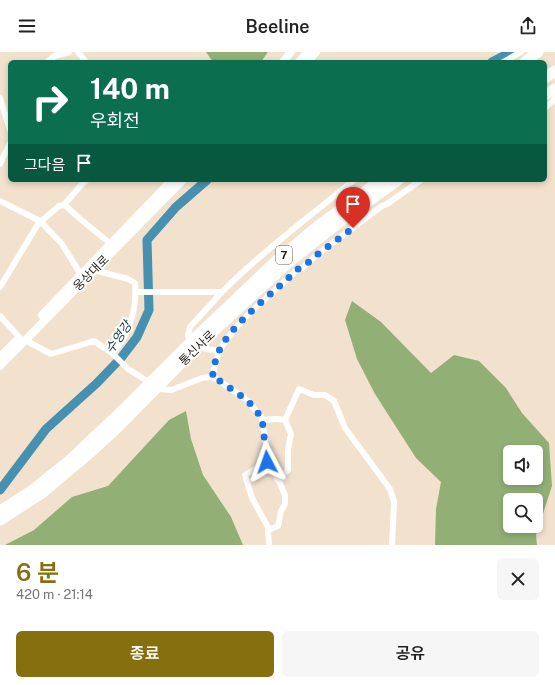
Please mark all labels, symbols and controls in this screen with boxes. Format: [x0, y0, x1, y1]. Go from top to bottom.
icon: menu [16, 15, 38, 37]
icon: share [517, 15, 539, 37]
text: Beeline [245, 16, 310, 37]
text: 140 m [90, 72, 170, 105]
icon: right [24, 76, 76, 128]
text: 우회전 [90, 110, 140, 131]
icon: arrive [73, 152, 95, 174]
text: 그다음 [24, 156, 65, 173]
pin [336, 187, 370, 228]
icon: arrive [342, 193, 364, 215]
road number: 7 [276, 246, 292, 264]
street label: 웅상대로 [70, 252, 112, 294]
water label: 수영강 [102, 317, 136, 356]
street label: 통신사로 [176, 328, 218, 368]
position arrow [246, 441, 288, 483]
map controls [503, 445, 543, 533]
button: sound [503, 445, 543, 485]
button: search [503, 493, 543, 533]
text: 6 분 [16, 558, 59, 586]
button: close [497, 558, 539, 600]
text: 420 m · 21:14 [16, 587, 93, 602]
button: 종료 [16, 631, 274, 677]
button: 공유 [282, 631, 539, 677]

